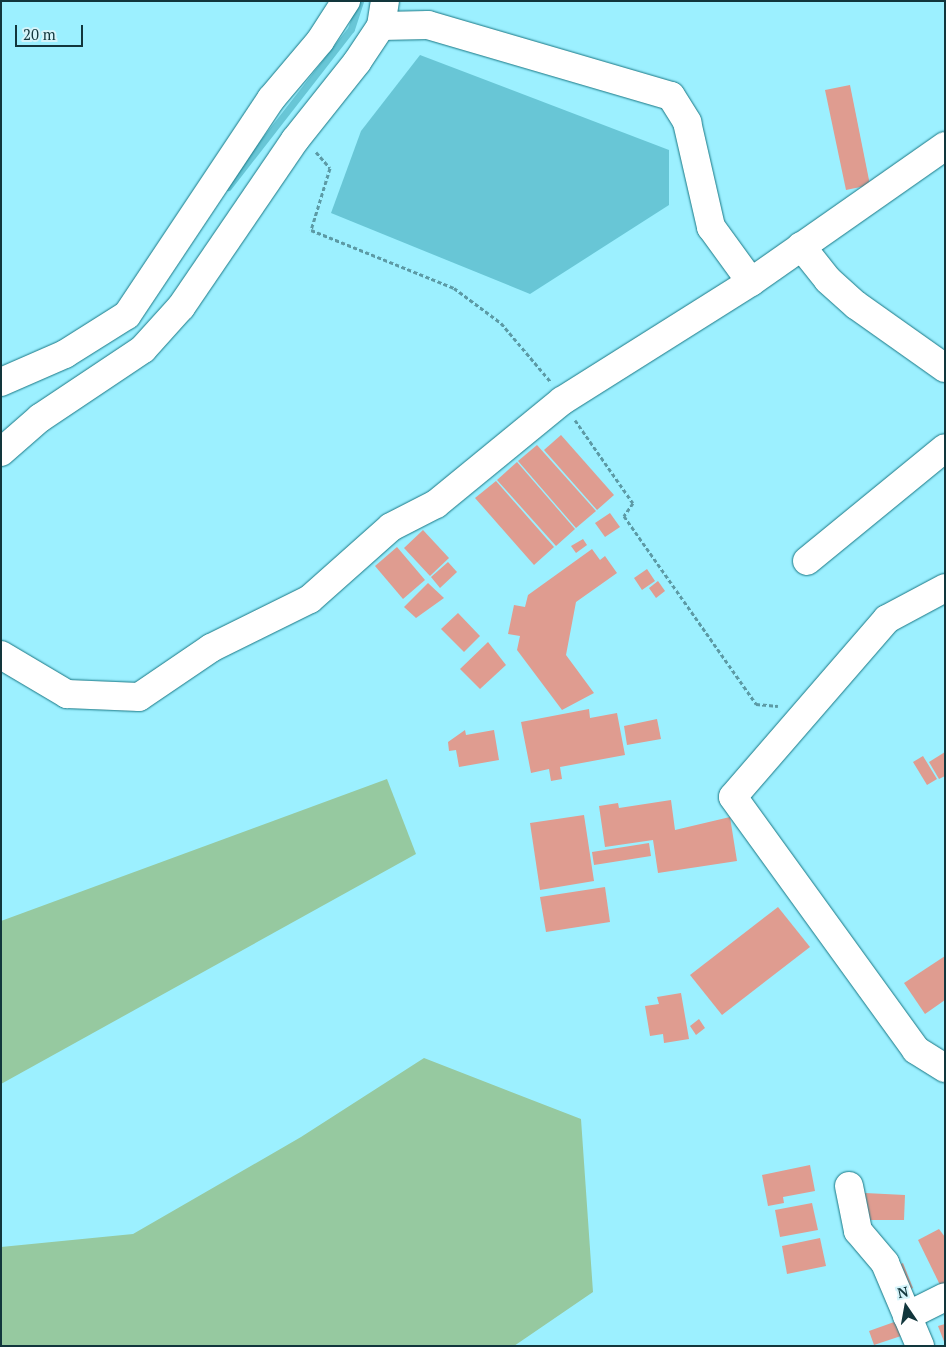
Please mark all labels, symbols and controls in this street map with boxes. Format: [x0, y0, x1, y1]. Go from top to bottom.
scale bar [18, 15, 85, 47]
text: 20 m [23, 24, 56, 44]
text: N [896, 1281, 910, 1302]
north arrow [881, 1282, 931, 1332]

